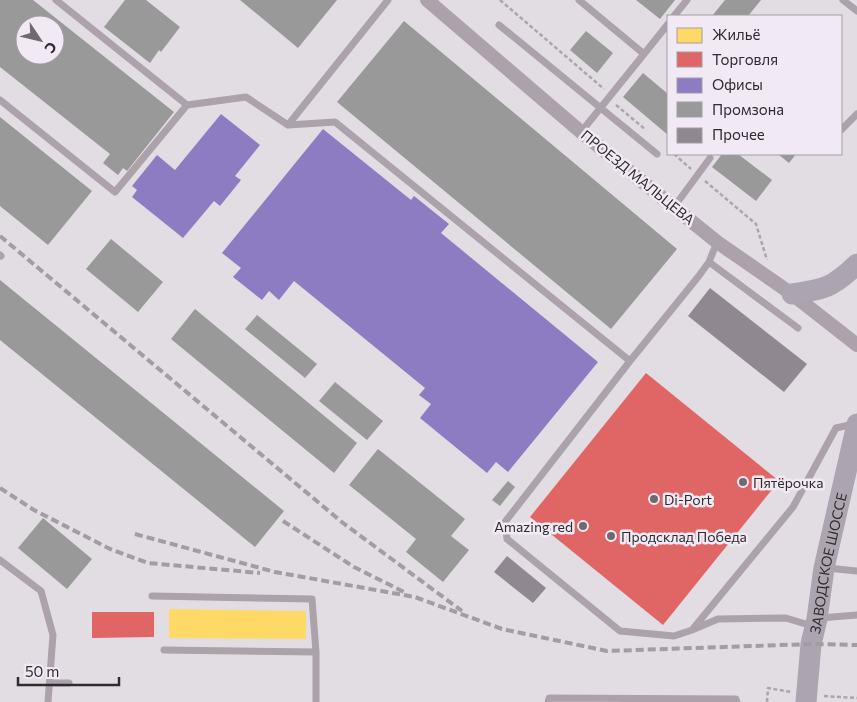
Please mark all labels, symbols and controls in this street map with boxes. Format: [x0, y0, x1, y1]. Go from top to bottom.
north arrow [15, 15, 65, 65]
legend [667, 15, 842, 155]
text: Жильё [712, 25, 760, 43]
text: С [41, 39, 61, 57]
text: Торговля [712, 50, 778, 68]
text: Офисы [712, 75, 763, 93]
text: Промзона [712, 100, 784, 118]
text: Прочее [712, 125, 765, 143]
street label: ПРОЕЗД МАЛЬЦЕВА [578, 126, 698, 228]
place label: Пятёрочка [753, 474, 823, 491]
marker: Пятёрочка [737, 476, 749, 488]
place label: Di-Port [664, 491, 712, 508]
street label: ЗАВОДСКОЕ ШОССЕ [805, 491, 850, 635]
marker: Di-Port [648, 493, 660, 505]
place label: Amazing red [494, 518, 573, 535]
marker: Amazing red [577, 520, 589, 532]
place label: Продсклад Победа [621, 528, 747, 545]
marker: Продсклад Победа [605, 530, 617, 542]
scale bar [18, 654, 119, 686]
text: 50 m [25, 662, 59, 680]

